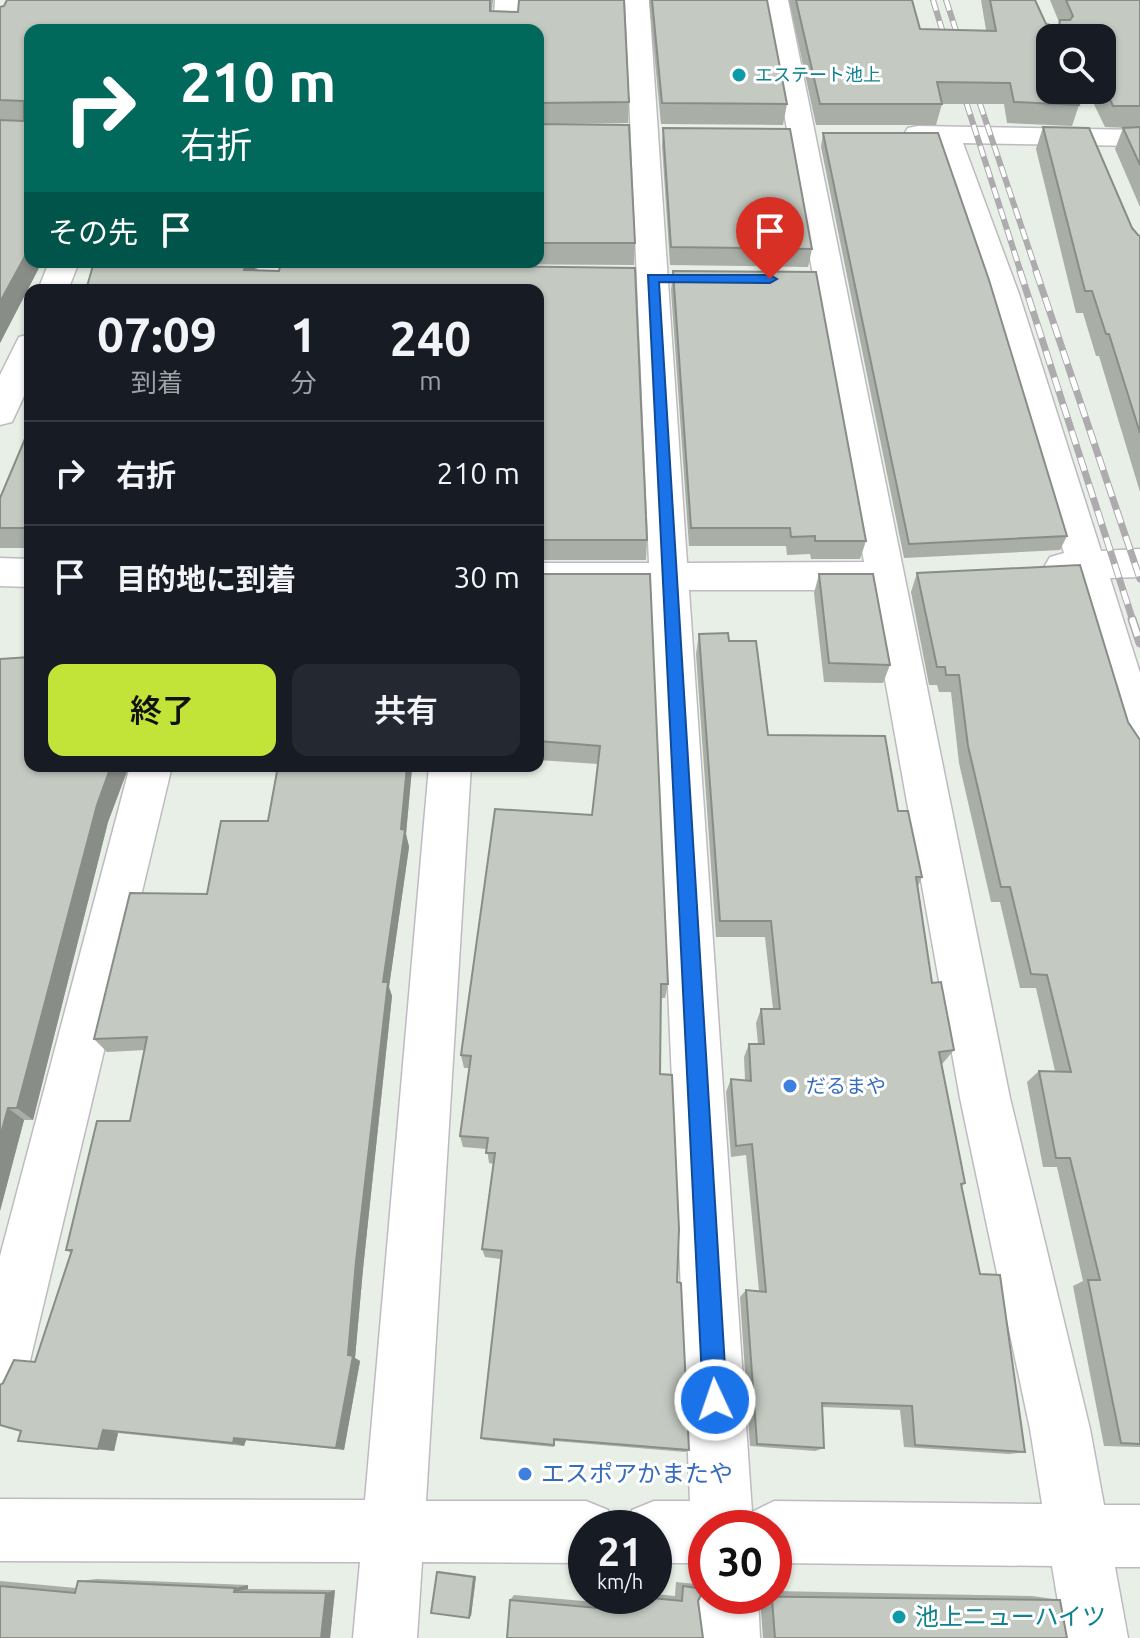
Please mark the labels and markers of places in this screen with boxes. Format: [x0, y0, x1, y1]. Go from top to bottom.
place label: エステート池上 [755, 64, 881, 84]
marker: エステート池上 [730, 66, 748, 84]
pin [736, 197, 804, 279]
place label: だるまや [806, 1074, 886, 1097]
marker: だるまや [781, 1077, 799, 1095]
place label: エスポアかまたや [541, 1460, 733, 1487]
marker: エスポアかまたや [516, 1465, 534, 1483]
place label: 池上ニューハイツ [915, 1603, 1106, 1630]
marker: 池上ニューハイツ [890, 1608, 908, 1626]

